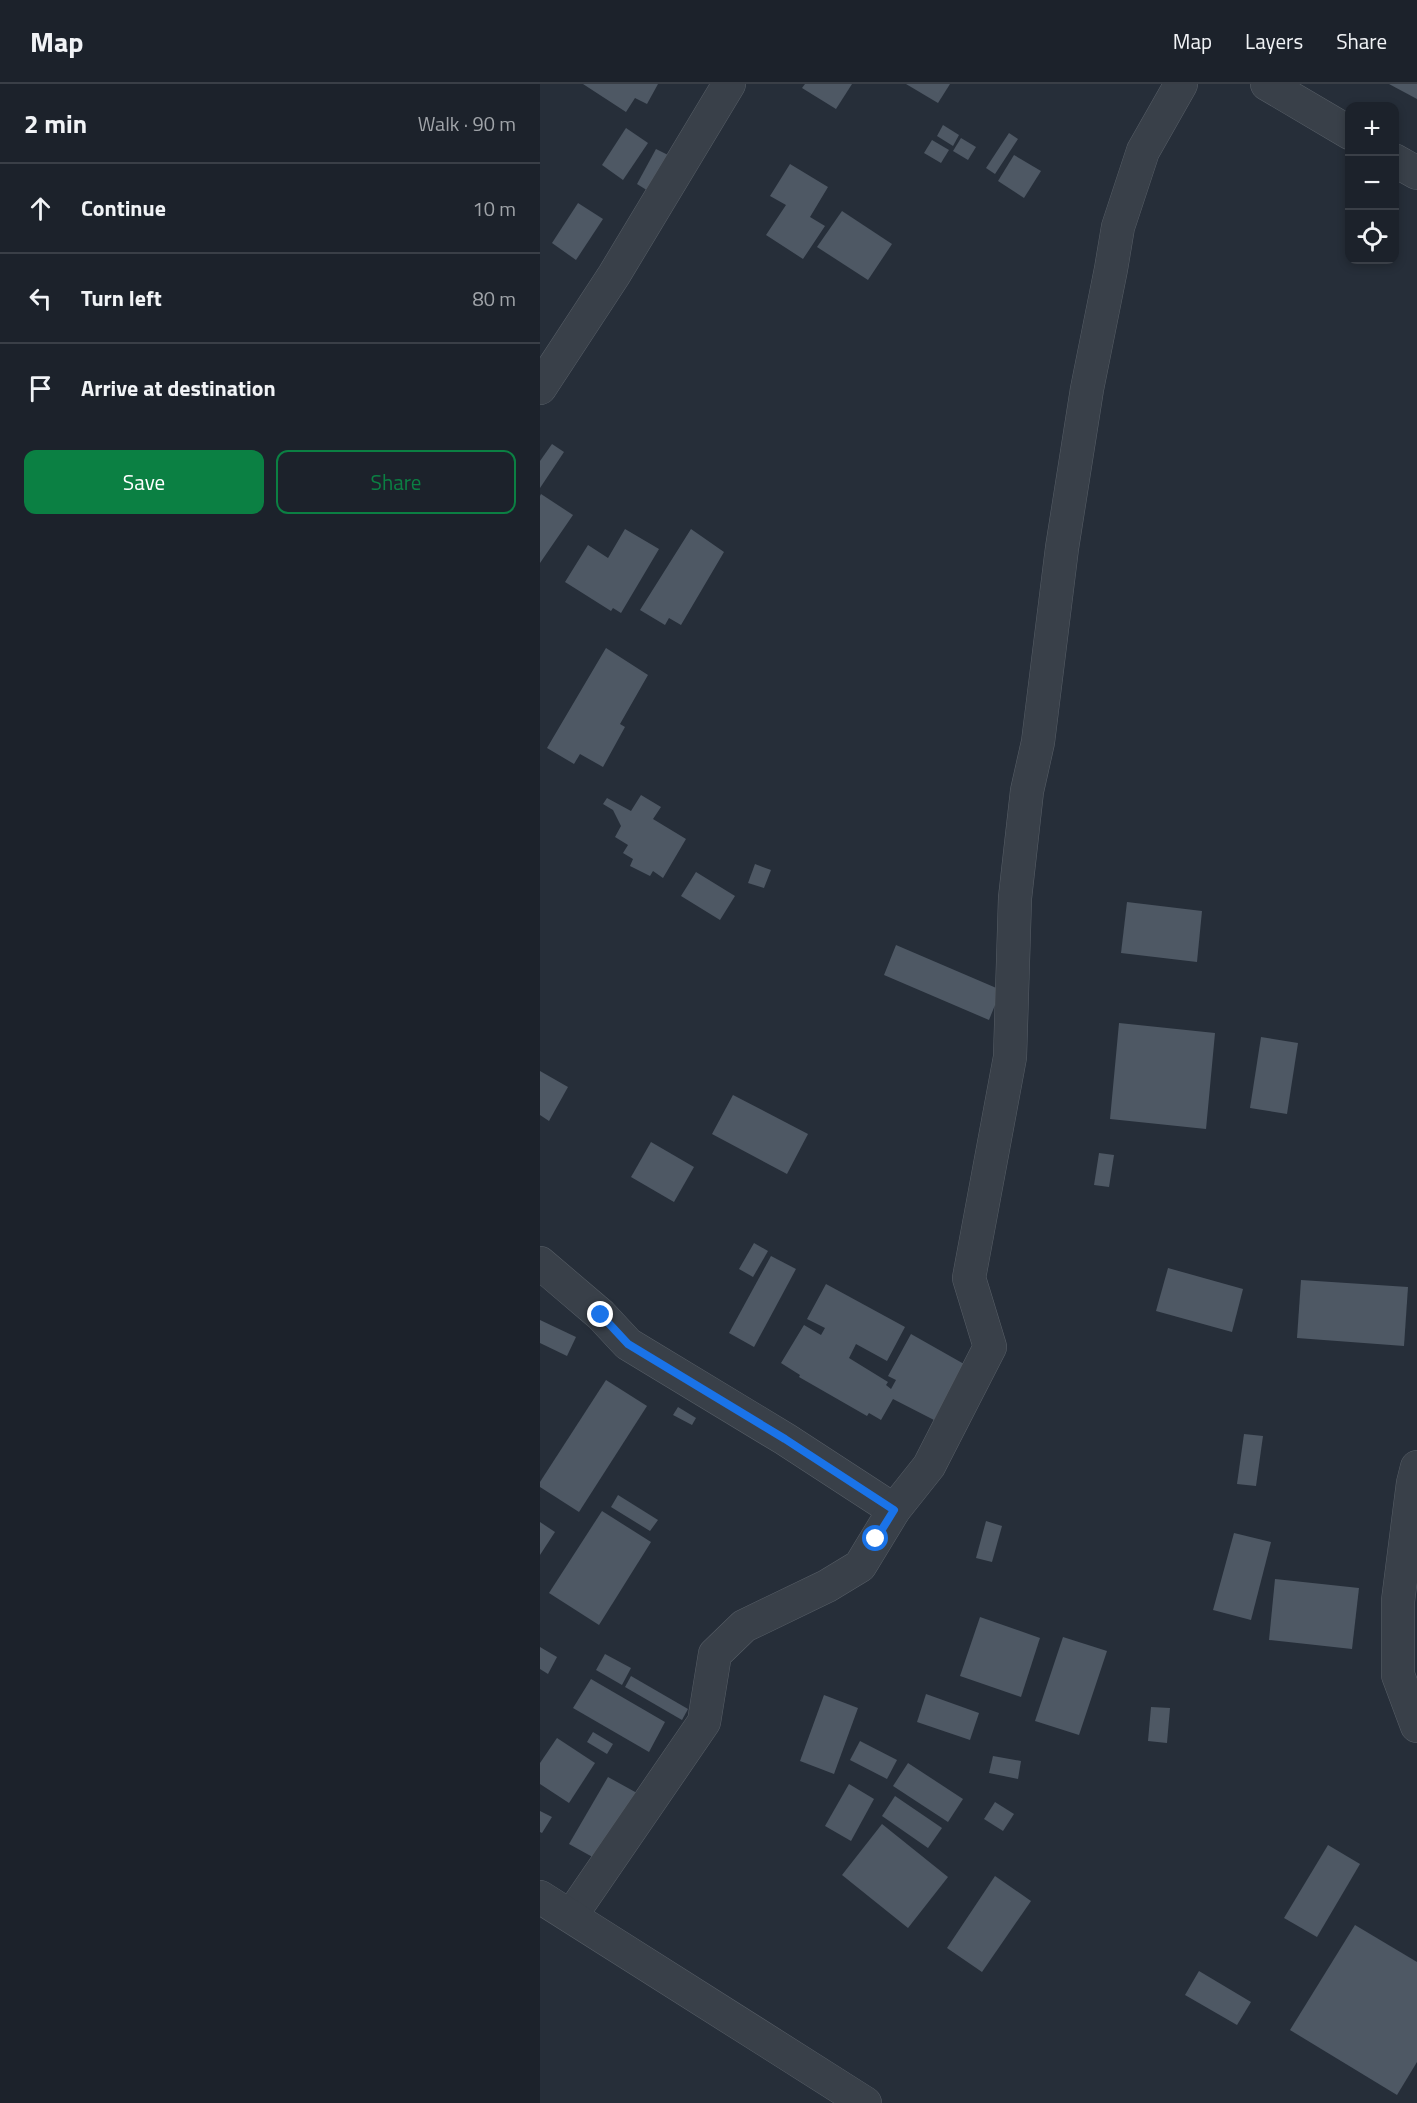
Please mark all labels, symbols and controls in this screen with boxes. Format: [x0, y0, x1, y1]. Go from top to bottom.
text: Map [30, 20, 84, 63]
text: Map [1173, 25, 1212, 57]
text: Layers [1245, 25, 1303, 57]
text: Share [1336, 25, 1387, 57]
map controls [1345, 102, 1399, 264]
button: + [1345, 102, 1399, 156]
text: 2 min [24, 104, 87, 143]
text: Walk · 90 m [418, 108, 516, 139]
button: − [1345, 156, 1399, 210]
text: Continue [81, 191, 166, 225]
icon: ahead [24, 192, 57, 225]
text: 10 m [472, 193, 516, 224]
button: locate [1345, 210, 1399, 264]
text: Turn left [81, 281, 162, 315]
icon: left [24, 282, 57, 315]
text: 80 m [472, 283, 516, 314]
text: Arrive at destination [81, 371, 276, 405]
icon: arrive [24, 372, 57, 405]
button: Save [24, 450, 264, 514]
button: Share [276, 450, 516, 514]
route end [587, 1301, 613, 1327]
route start [862, 1525, 888, 1551]

